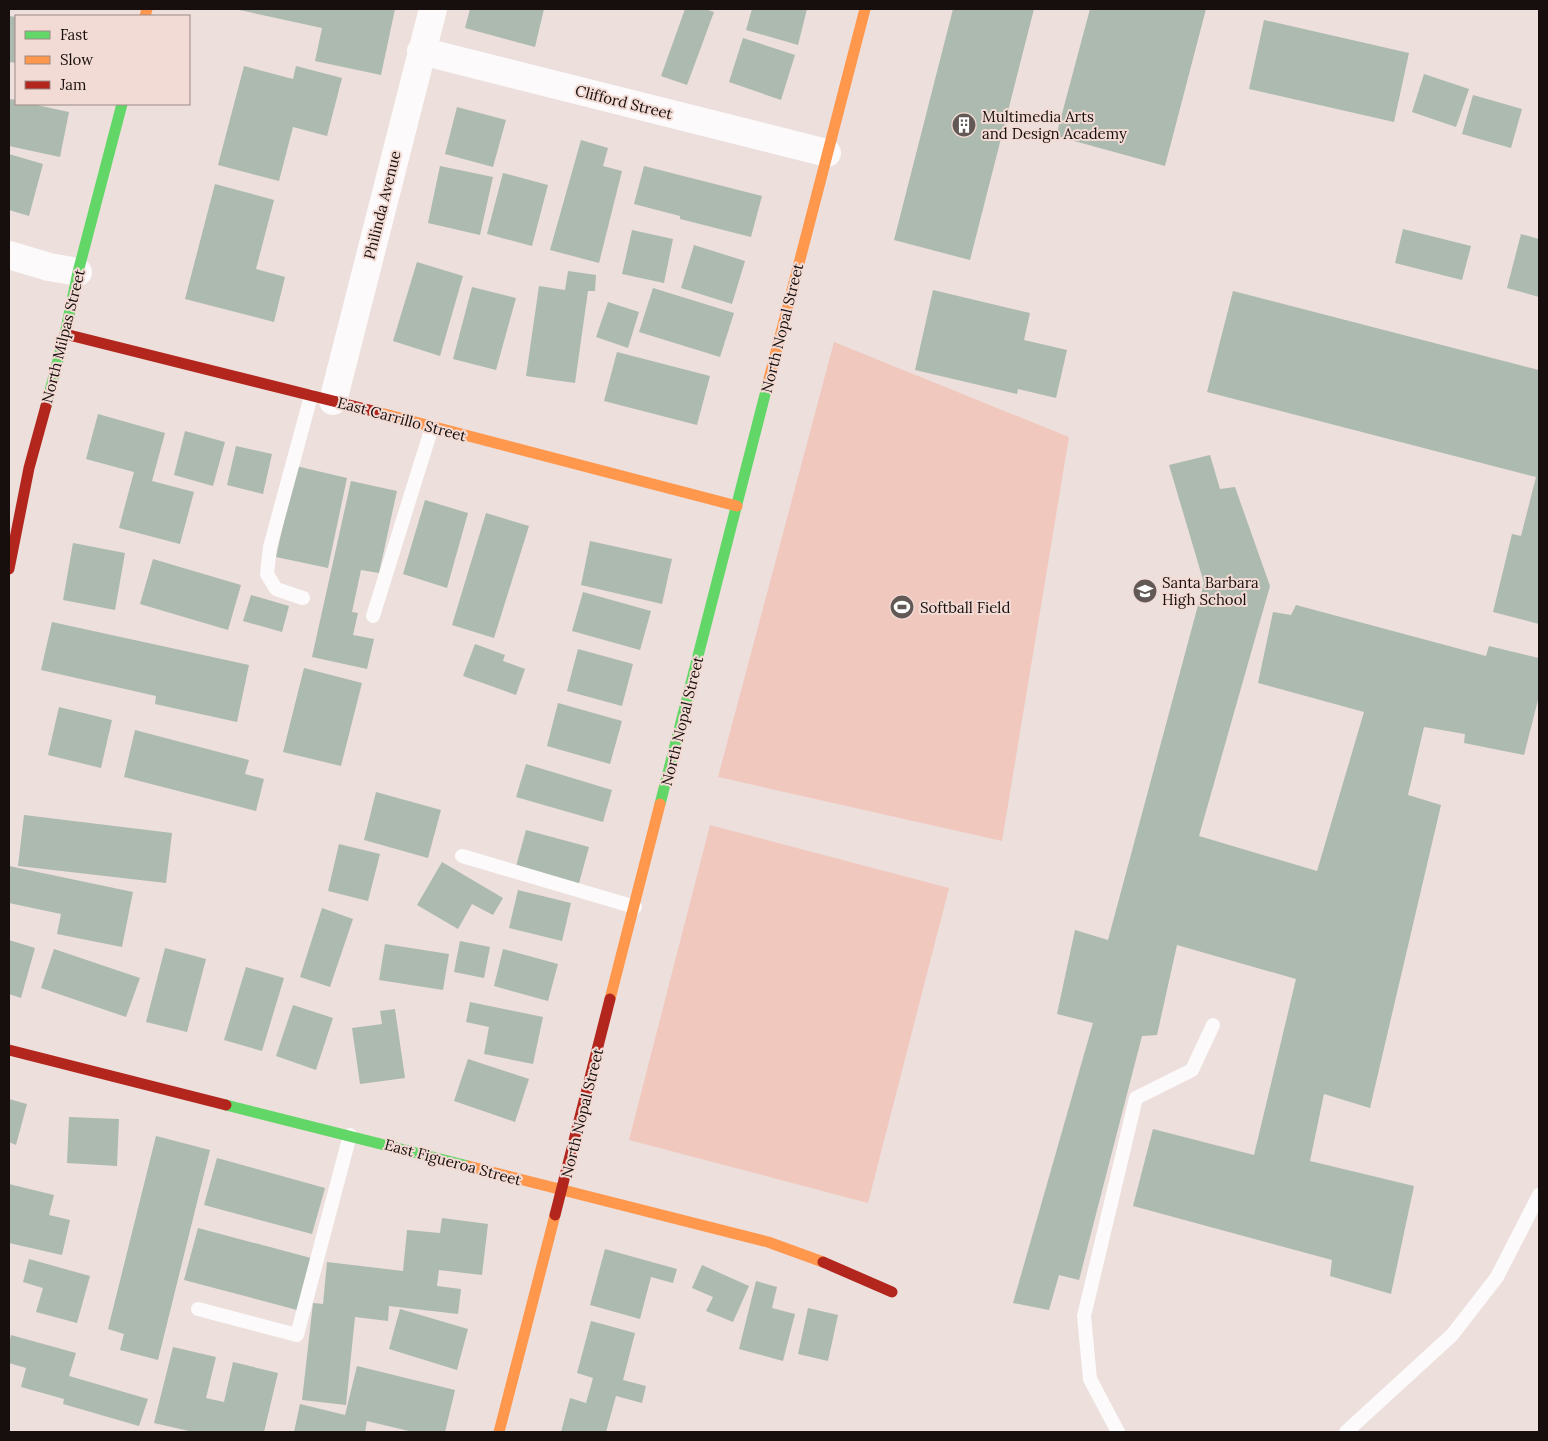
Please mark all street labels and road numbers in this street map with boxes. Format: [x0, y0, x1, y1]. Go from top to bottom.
street label: Clifford Street [573, 81, 675, 123]
street label: Philinda Avenue [359, 149, 405, 261]
street label: North Nopal Street [757, 261, 807, 395]
street label: North Milpas Street [37, 267, 89, 405]
street label: East Carrillo Street [335, 393, 469, 445]
street label: North Nopal Street [657, 654, 707, 788]
street label: North Nopal Street [557, 1046, 607, 1180]
street label: East Figueroa Street [382, 1135, 524, 1189]

